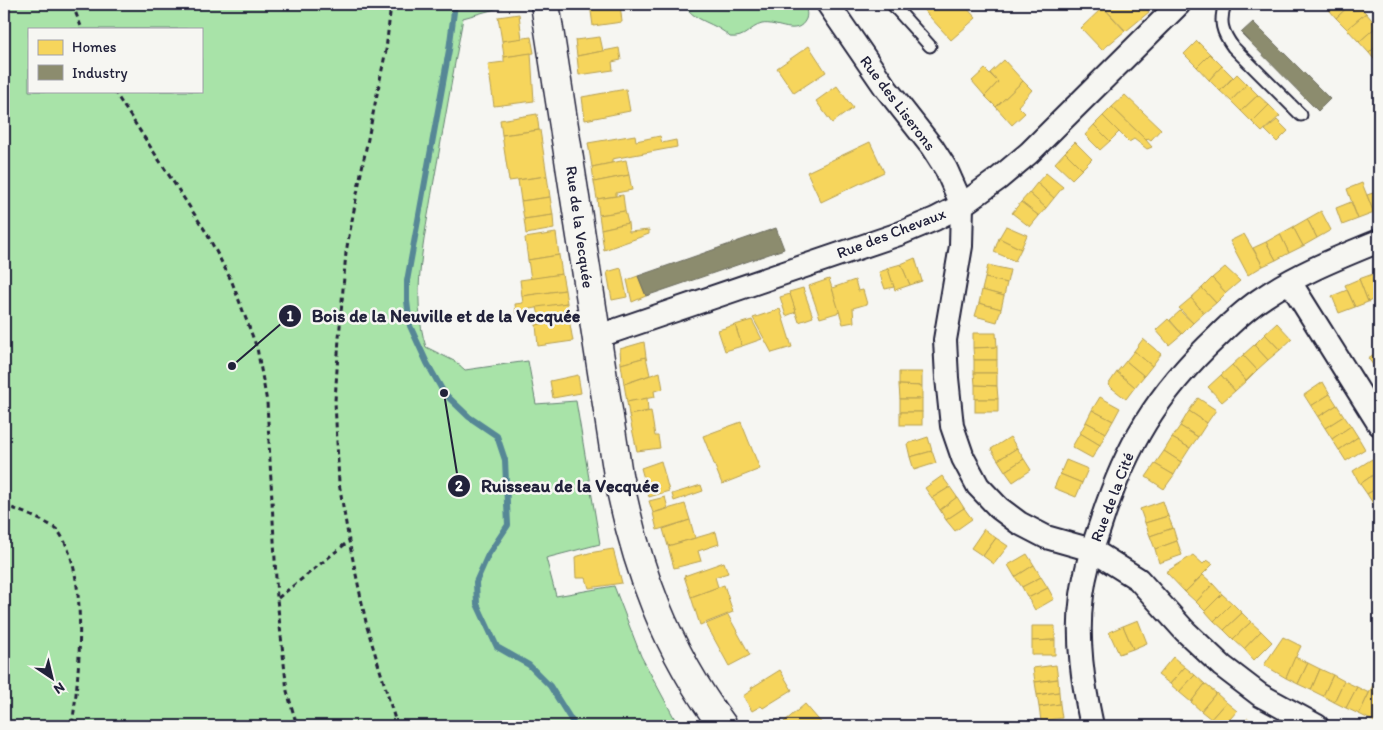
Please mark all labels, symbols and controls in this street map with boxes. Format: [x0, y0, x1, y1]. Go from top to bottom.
legend [28, 28, 202, 92]
text: Homes [72, 38, 117, 56]
street label: Rue des Liserons [856, 52, 940, 154]
text: Industry [72, 64, 128, 82]
street label: Rue de la Vecquée [562, 165, 598, 289]
street label: Rue des Chevaux [834, 203, 949, 263]
callout: Bois de la Neuville et de la Vecquée [277, 299, 591, 332]
text: Bois de la Neuville et de la Vecquée [312, 305, 581, 327]
text: 1 [287, 307, 294, 325]
street label: Rue de la Cité [1086, 450, 1138, 544]
callout: Ruisseau de la Vecquée [446, 470, 669, 503]
text: Ruisseau de la Vecquée [481, 475, 659, 497]
text: 2 [455, 477, 463, 495]
north arrow [28, 652, 78, 702]
text: N [50, 679, 68, 698]

